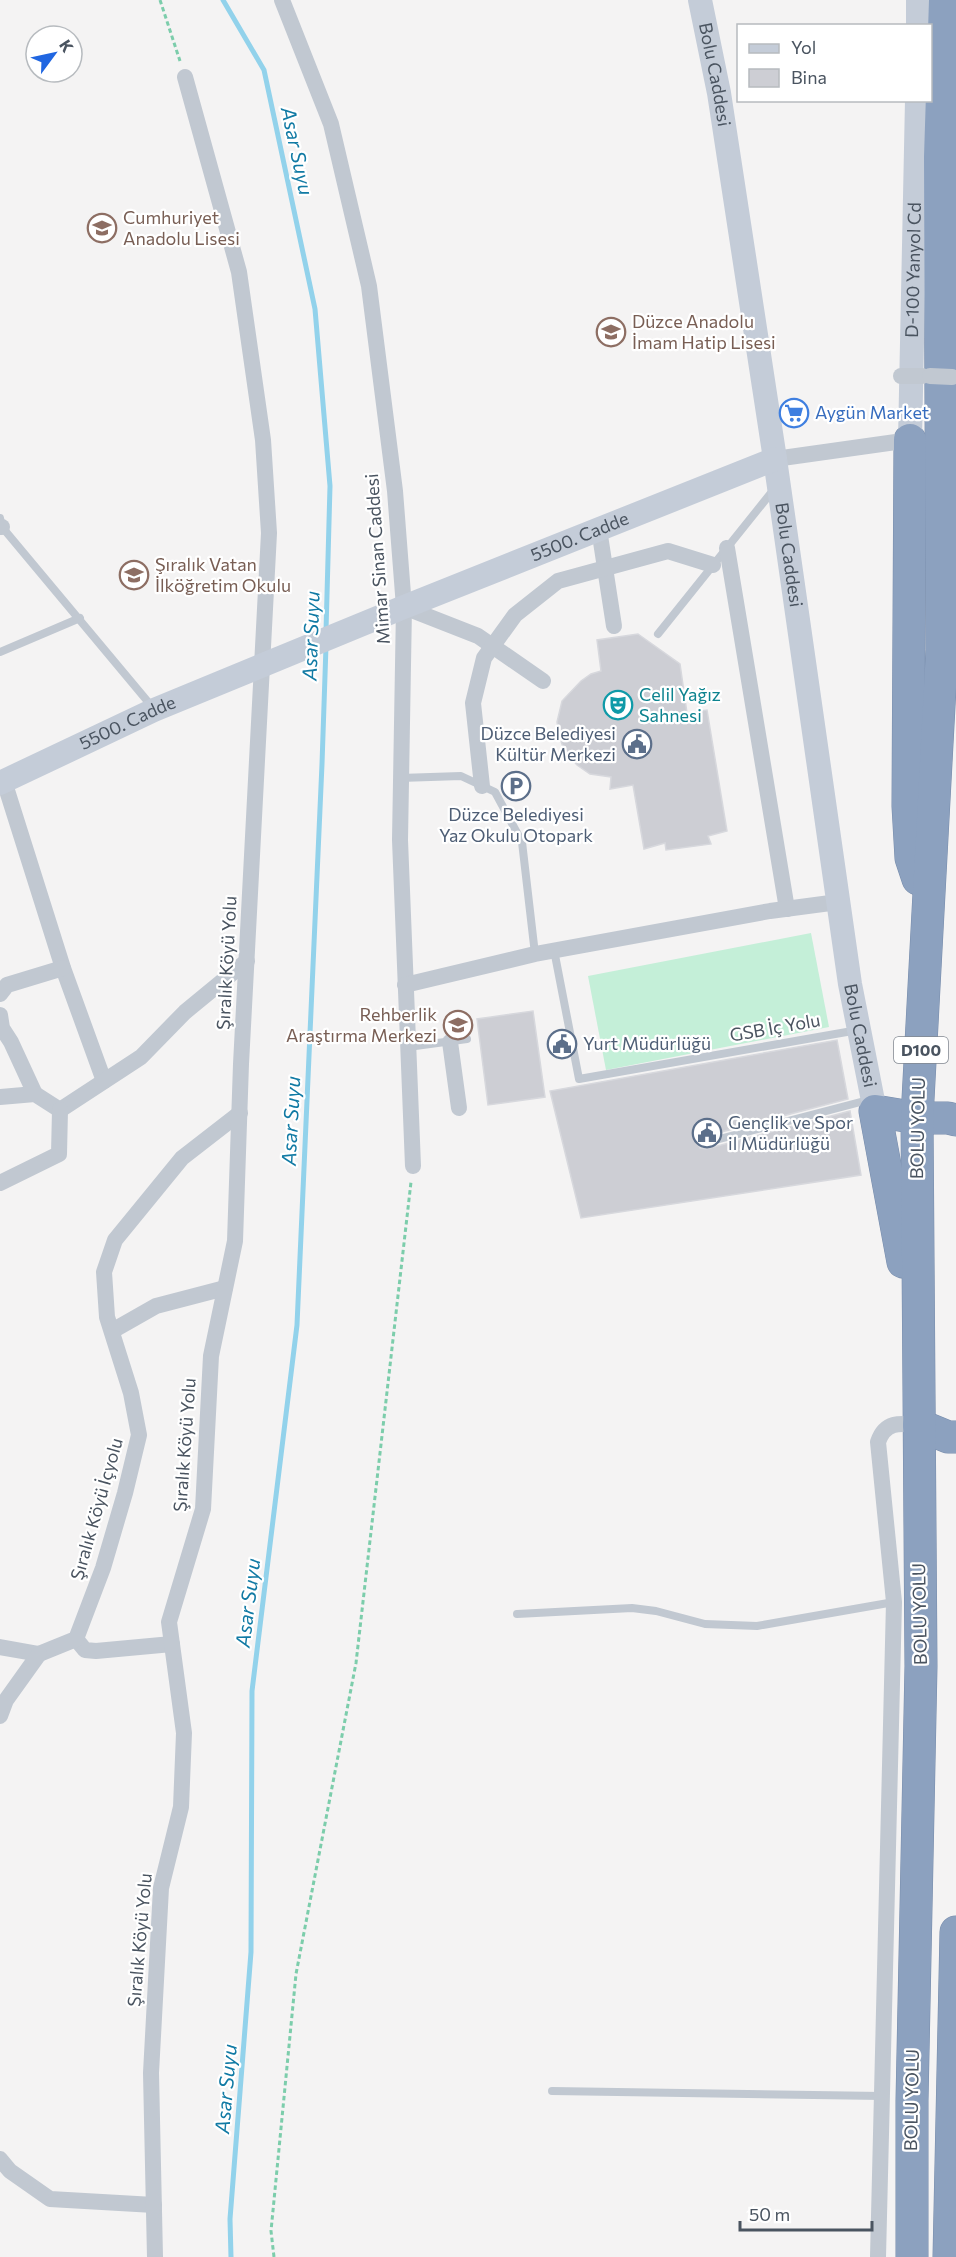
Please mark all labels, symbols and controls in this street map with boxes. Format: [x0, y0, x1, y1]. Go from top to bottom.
street label: Bolu Caddesi [695, 20, 736, 128]
north arrow [24, 24, 84, 84]
legend [737, 24, 932, 102]
text: K [56, 36, 78, 55]
text: Yol [791, 36, 816, 58]
text: Bina [791, 66, 827, 88]
water label: Asar Suyu [277, 103, 319, 197]
street label: D-100 Yanyol Cd [900, 202, 925, 338]
place label: Cumhuriyet Anadolu Lisesi [123, 206, 240, 249]
school or university icon: Cumhuriyet Anadolu Lisesi [86, 212, 118, 244]
place label: Düzce Anadolu İmam Hatip Lisesi [632, 310, 776, 353]
school or university icon: Düzce Anadolu İmam Hatip Lisesi [595, 316, 627, 348]
supermarket icon: Aygün Market [778, 397, 810, 429]
place label: Aygün Market [815, 401, 929, 423]
street label: Mimar Sinan Caddesi [360, 473, 394, 645]
street label: Bolu Caddesi [771, 501, 808, 608]
street label: 5500. Cadde [527, 507, 632, 565]
place label: Şıralık Vatan İlköğretim Okulu [155, 553, 291, 596]
school or university icon: Şıralık Vatan İlköğretim Okulu [118, 559, 150, 591]
water label: Asar Suyu [296, 591, 324, 682]
place label: Celil Yağız Sahnesi [639, 683, 721, 726]
theatre icon: Celil Yağız Sahnesi [602, 689, 634, 721]
street label: 5500. Cadde [75, 690, 179, 754]
place label: Düzce Belediyesi Kültür Merkezi [480, 722, 616, 765]
public building icon: Düzce Belediyesi Kültür Merkezi [621, 728, 653, 760]
parking icon: Düzce Belediyesi Yaz Okulu Otopark [500, 770, 532, 802]
place label: Düzce Belediyesi Yaz Okulu Otopark [439, 803, 593, 846]
street label: Şıralık Köyü Yolu [212, 895, 240, 1031]
street label: Bolu Caddesi [840, 981, 882, 1089]
place label: Rehberlik Araştırma Merkezi [286, 1003, 437, 1046]
street label: GSB İç Yolu [728, 1008, 822, 1046]
school or university icon: Rehberlik Araştırma Merkezi [442, 1009, 474, 1041]
public building icon: Yurt Müdürlüğü [546, 1028, 578, 1060]
place label: Yurt Müdürlüğü [583, 1032, 711, 1054]
road number: D100 [894, 1037, 948, 1063]
water label: Asar Suyu [276, 1076, 304, 1167]
street label: BOLU YOLU [905, 1077, 929, 1179]
place label: Gençlik ve Spor il Müdürlüğü [728, 1111, 853, 1154]
public building icon: Gençlik ve Spor il Müdürlüğü [691, 1117, 723, 1149]
street label: Şıralık Köyü Yolu [168, 1377, 200, 1513]
street label: Şıralık Köyü İçyolu [65, 1435, 127, 1582]
water label: Asar Suyu [230, 1557, 264, 1650]
street label: BOLU YOLU [907, 1563, 931, 1665]
street label: Şıralık Köyü Yolu [122, 1872, 156, 2008]
water label: Asar Suyu [209, 2043, 241, 2136]
street label: BOLU YOLU [899, 2049, 923, 2151]
scale bar [740, 2194, 872, 2232]
text: 50 m [749, 2203, 790, 2225]

